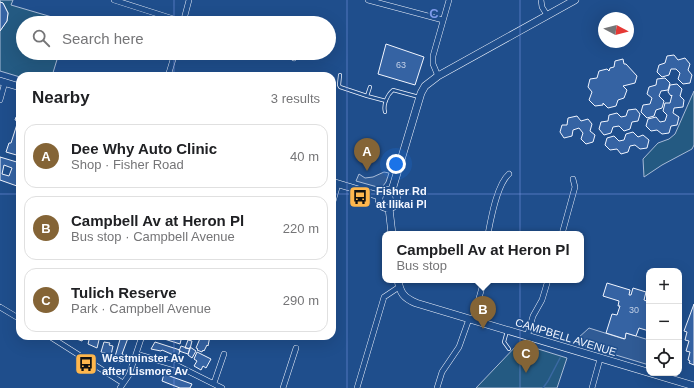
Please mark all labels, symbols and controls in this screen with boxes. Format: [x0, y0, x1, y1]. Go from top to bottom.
text: C [429, 6, 439, 21]
north arrow [598, 12, 634, 48]
search box [16, 16, 336, 60]
icon: search [30, 27, 52, 49]
text: Search here [62, 30, 144, 47]
house number: 63 [396, 60, 406, 70]
text: Nearby [32, 88, 90, 107]
text: 3 results [271, 91, 320, 106]
pin: A [354, 138, 380, 171]
text: Dee Why Auto Clinic [71, 140, 217, 157]
text: A [41, 149, 51, 164]
text: 40 m [290, 149, 319, 164]
your location [386, 154, 406, 174]
text: Shop · Fisher Road [71, 157, 184, 172]
bus stop icon: Fisher Rd at Ilikai Pl [347, 184, 373, 210]
place label: Fisher Rd at Ilikai Pl [376, 185, 427, 210]
text: Campbell Av at Heron Pl [71, 212, 244, 229]
text: B [41, 221, 51, 236]
text: 220 m [283, 221, 319, 236]
text: Bus stop · Campbell Avenue [71, 229, 235, 244]
popup [382, 231, 584, 283]
text: Campbell Av at Heron Pl [396, 241, 570, 258]
text: Bus stop [396, 258, 447, 273]
map controls [646, 268, 682, 376]
button: + [646, 268, 682, 304]
text: Tulich Reserve [71, 284, 177, 301]
text: C [41, 293, 51, 308]
text: 290 m [283, 293, 319, 308]
pin: B [470, 296, 496, 329]
text: Park · Campbell Avenue [71, 301, 211, 316]
button: − [646, 304, 682, 340]
house number: 30 [629, 305, 639, 315]
street label: CAMPBELL AVENUE [513, 315, 619, 359]
pin: C [513, 340, 539, 373]
button: locate [646, 340, 682, 376]
bus stop icon: Westminster Av after Lismore Av [73, 351, 99, 377]
place label: Westminster Av after Lismore Av [102, 352, 189, 377]

